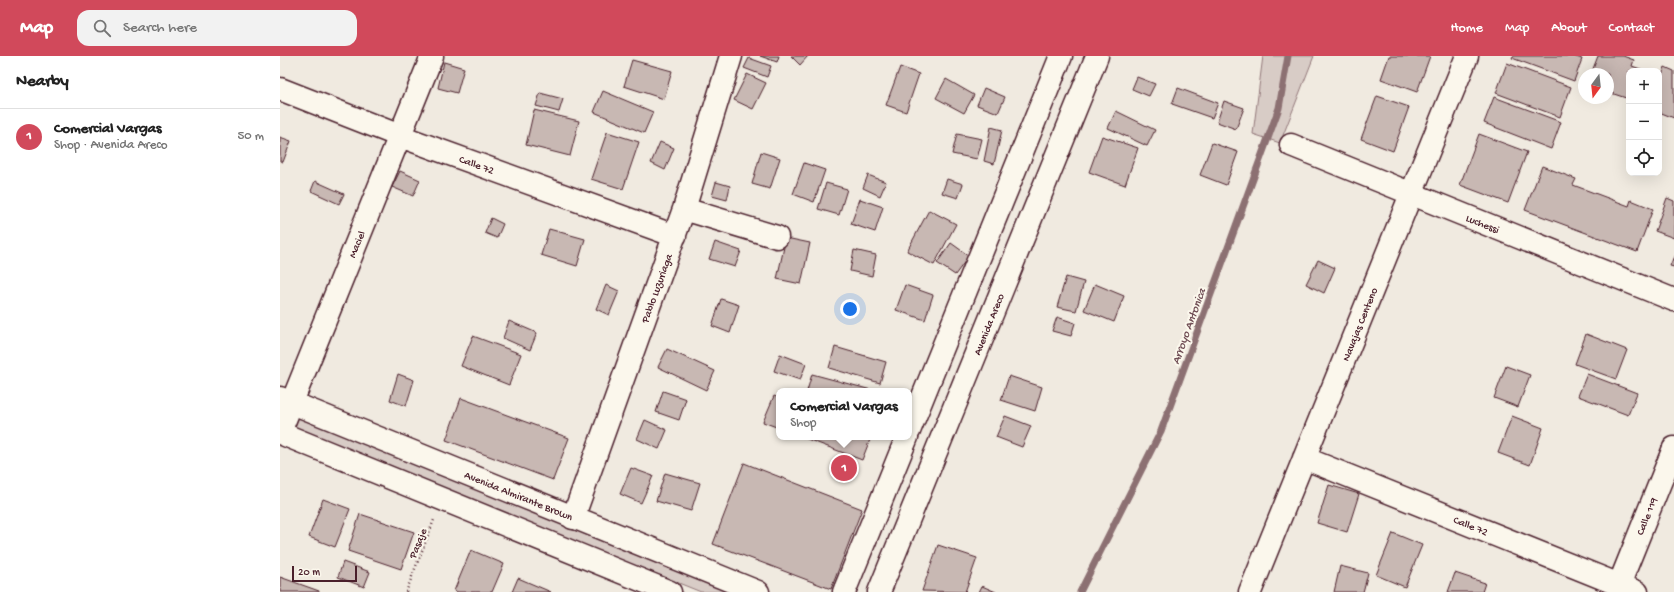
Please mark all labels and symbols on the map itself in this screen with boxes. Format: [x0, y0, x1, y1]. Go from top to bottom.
north arrow [1578, 68, 1614, 104]
street label: Calle 72 [457, 154, 496, 178]
street label: Luchessi [1464, 213, 1501, 237]
street label: Maciel [347, 229, 369, 260]
street label: Pablo Luzuriaga [639, 252, 676, 326]
water label: Arroyo Antonica [1170, 286, 1211, 367]
street label: Navajas Centeno [1341, 286, 1381, 363]
street label: Avenida Areco [972, 292, 1008, 357]
your location [840, 299, 860, 319]
pin: 1 [831, 453, 857, 483]
street label: Avenida Almirante Brown [462, 470, 575, 524]
street label: Calle 119 [1635, 496, 1661, 537]
street label: Calle 72 [1451, 514, 1490, 539]
street label: Pasaje [407, 527, 430, 561]
scale bar [292, 564, 357, 583]

